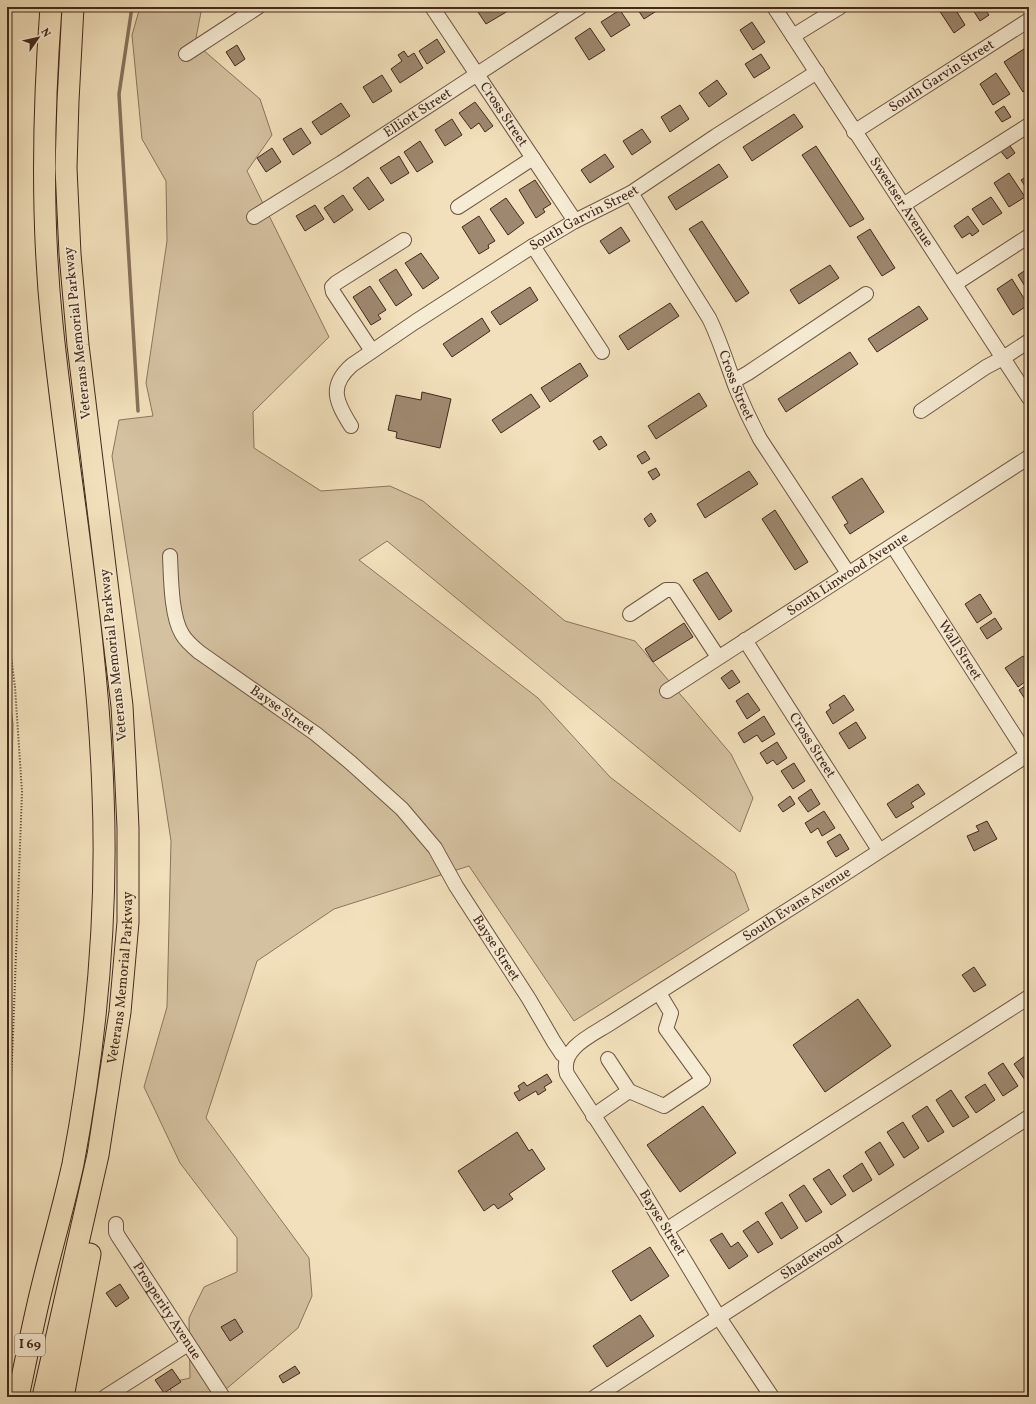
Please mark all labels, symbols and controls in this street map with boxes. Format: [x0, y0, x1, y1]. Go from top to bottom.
north arrow [18, 18, 58, 58]
text: N [37, 26, 54, 41]
street label: South Garvin Street [885, 35, 998, 117]
street label: Cross Street [475, 78, 532, 150]
street label: Elliott Street [380, 84, 456, 142]
street label: Sweetser Avenue [865, 153, 938, 251]
street label: South Garvin Street [526, 181, 643, 256]
street label: Veterans Memorial Parkway [59, 245, 96, 420]
street label: Cross Street [714, 348, 759, 424]
street label: South Linwood Avenue [783, 528, 912, 621]
street label: Veterans Memorial Parkway [95, 567, 132, 742]
street label: Wall Street [934, 617, 986, 684]
street label: Bayse Street [246, 681, 318, 740]
street label: Cross Street [784, 709, 840, 782]
street label: South Evans Avenue [739, 863, 855, 946]
street label: Veterans Memorial Parkway [103, 891, 138, 1065]
street label: Bayse Street [468, 912, 525, 985]
street label: Bayse Street [634, 1186, 690, 1260]
street label: Shadewood [777, 1230, 847, 1284]
street label: Prosperity Avenue [128, 1258, 206, 1364]
road number: I 69 [15, 1334, 45, 1356]

